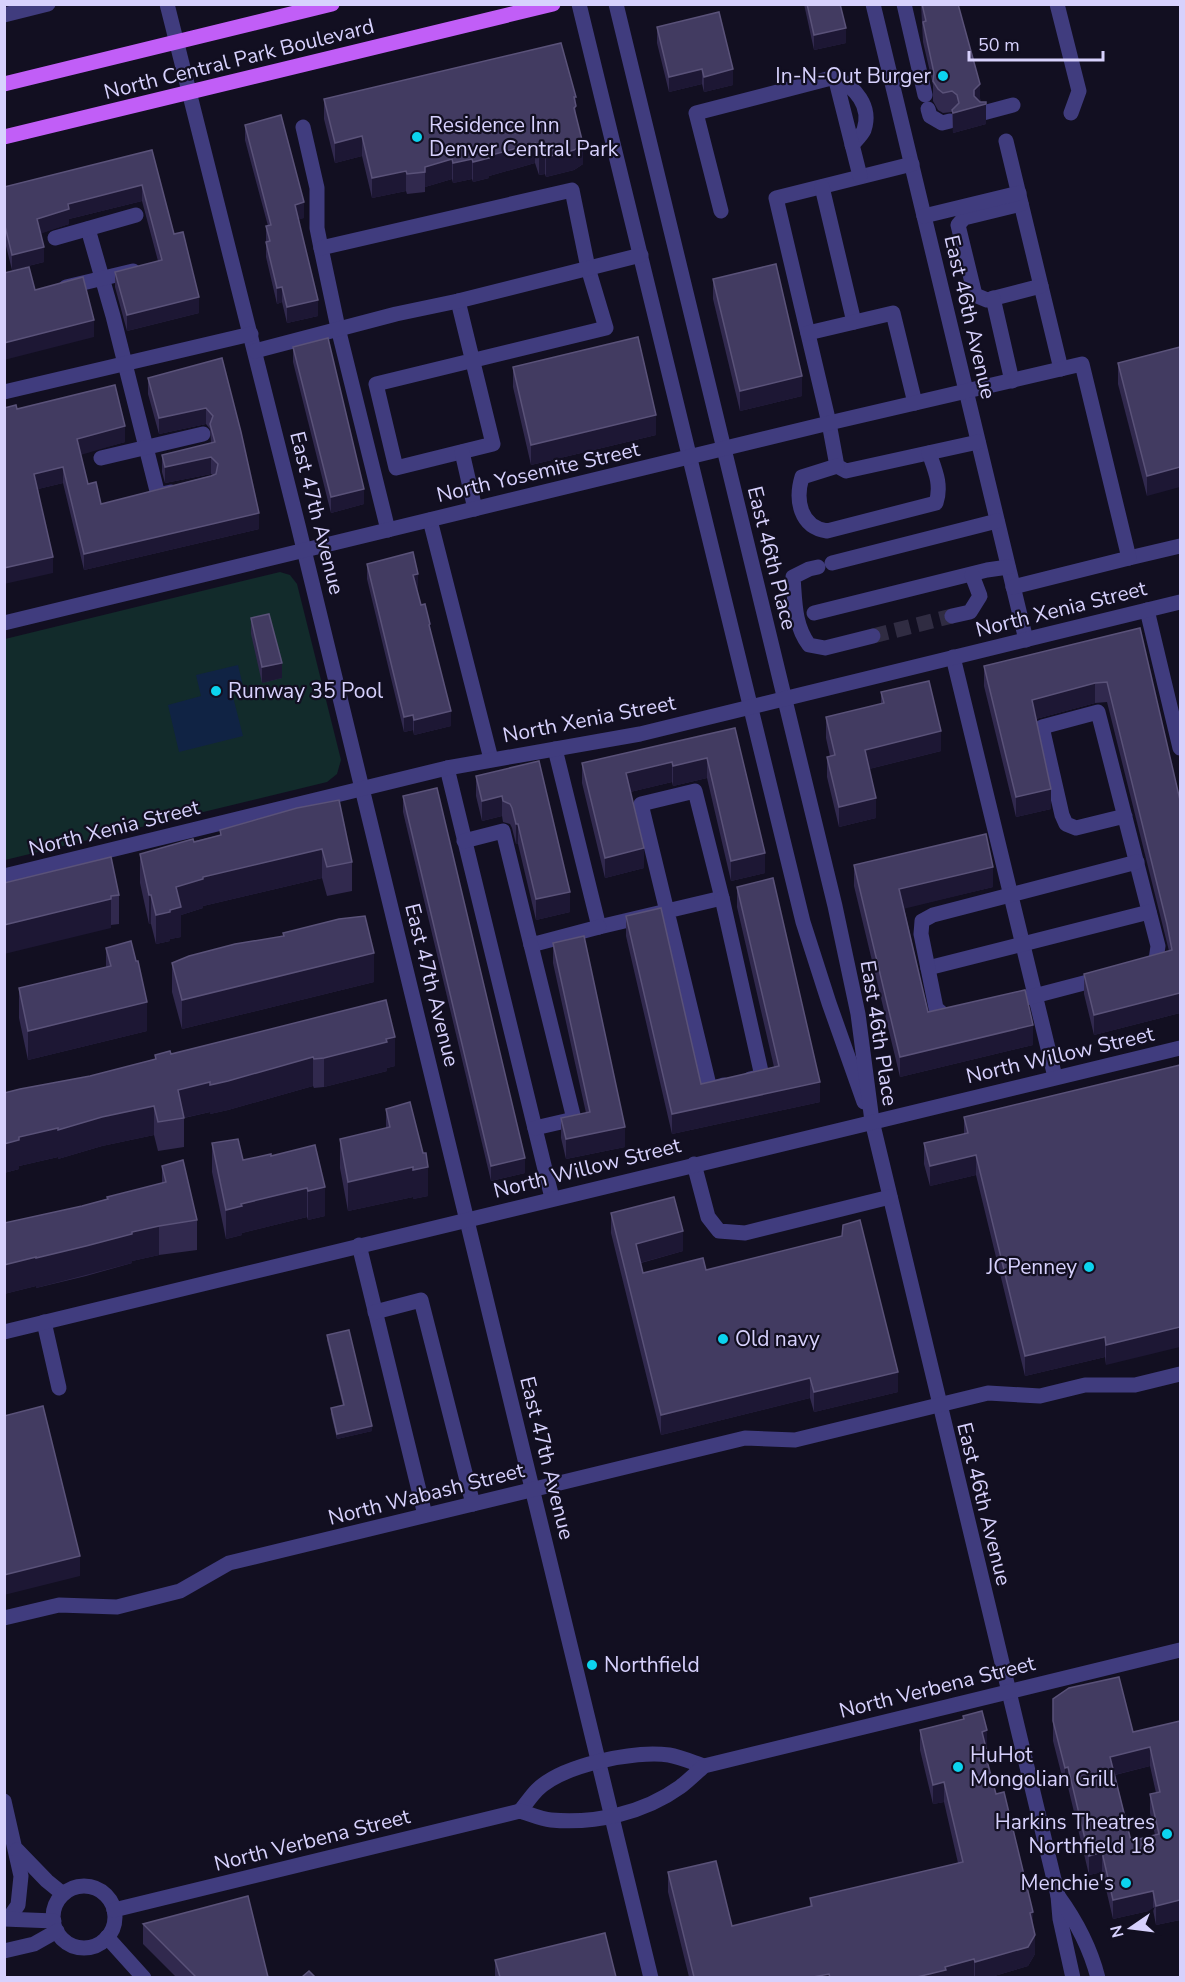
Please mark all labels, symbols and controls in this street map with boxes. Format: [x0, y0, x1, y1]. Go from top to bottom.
street label: North Central Park Boulevard [101, 12, 377, 106]
scale bar [969, 24, 1102, 62]
text: 50 m [978, 33, 1020, 57]
place label: In-N-Out Burger [775, 62, 931, 90]
marker: In-N-Out Burger [936, 69, 950, 83]
place label: Residence Inn Denver Central Park [429, 111, 619, 163]
marker: Residence Inn Denver Central Park [410, 130, 424, 144]
street label: East 46th Avenue [938, 232, 1002, 402]
street label: East 47th Avenue [283, 428, 351, 598]
street label: North Yosemite Street [434, 435, 643, 509]
street label: East 46th Place [741, 483, 803, 633]
street label: North Xenia Street [973, 574, 1150, 644]
place label: Runway 35 Pool [228, 677, 384, 705]
marker: Runway 35 Pool [209, 684, 223, 698]
street label: North Xenia Street [500, 688, 678, 749]
street label: North Xenia Street [26, 793, 203, 863]
street label: East 47th Avenue [398, 900, 466, 1070]
street label: East 46th Place [854, 958, 904, 1108]
street label: North Willow Street [963, 1020, 1157, 1090]
street label: North Willow Street [490, 1131, 684, 1205]
place label: JCPenney [985, 1253, 1077, 1281]
marker: JCPenney [1082, 1260, 1096, 1274]
place label: Old navy [735, 1325, 820, 1353]
marker: Old navy [716, 1332, 730, 1346]
street label: East 47th Avenue [513, 1373, 581, 1543]
street label: East 46th Avenue [950, 1419, 1018, 1589]
street label: North Wabash Street [325, 1456, 528, 1532]
street label: North Verbena Street [836, 1649, 1039, 1725]
place label: Northfield [604, 1651, 700, 1679]
marker: Northfield [585, 1658, 599, 1672]
place label: HuHot Mongolian Grill [970, 1741, 1116, 1793]
marker: HuHot Mongolian Grill [951, 1760, 965, 1774]
street label: North Verbena Street [211, 1802, 414, 1878]
place label: Harkins Theatres Northfield 18 [995, 1808, 1155, 1860]
marker: Harkins Theatres Northfield 18 [1160, 1827, 1174, 1841]
place label: Menchie's [1021, 1869, 1114, 1897]
marker: Menchie's [1119, 1876, 1133, 1890]
north arrow [1101, 1898, 1161, 1958]
text: N [1105, 1923, 1130, 1940]

